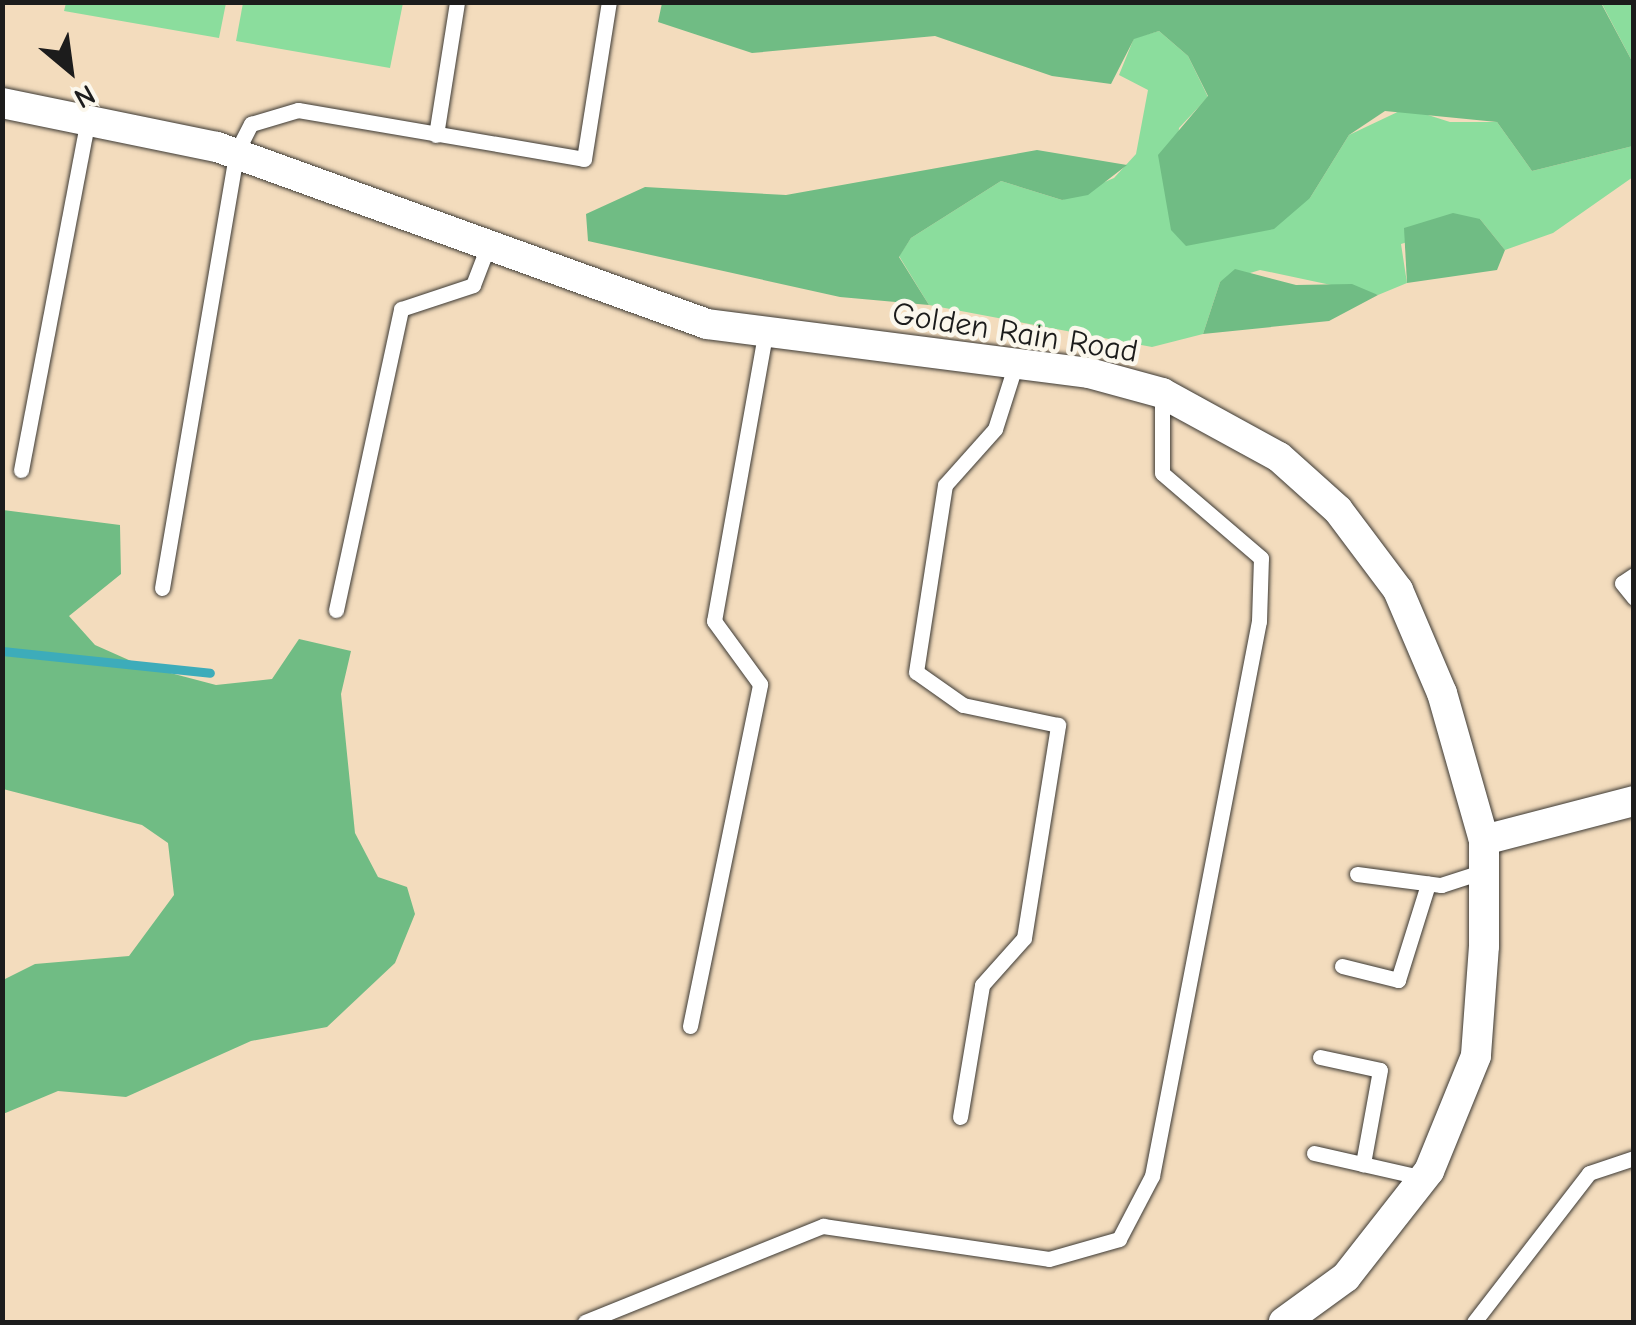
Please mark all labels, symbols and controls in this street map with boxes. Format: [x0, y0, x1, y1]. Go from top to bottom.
north arrow [20, 20, 120, 120]
text: N [69, 78, 100, 115]
street label: Golden Rain Road [889, 295, 1141, 371]

